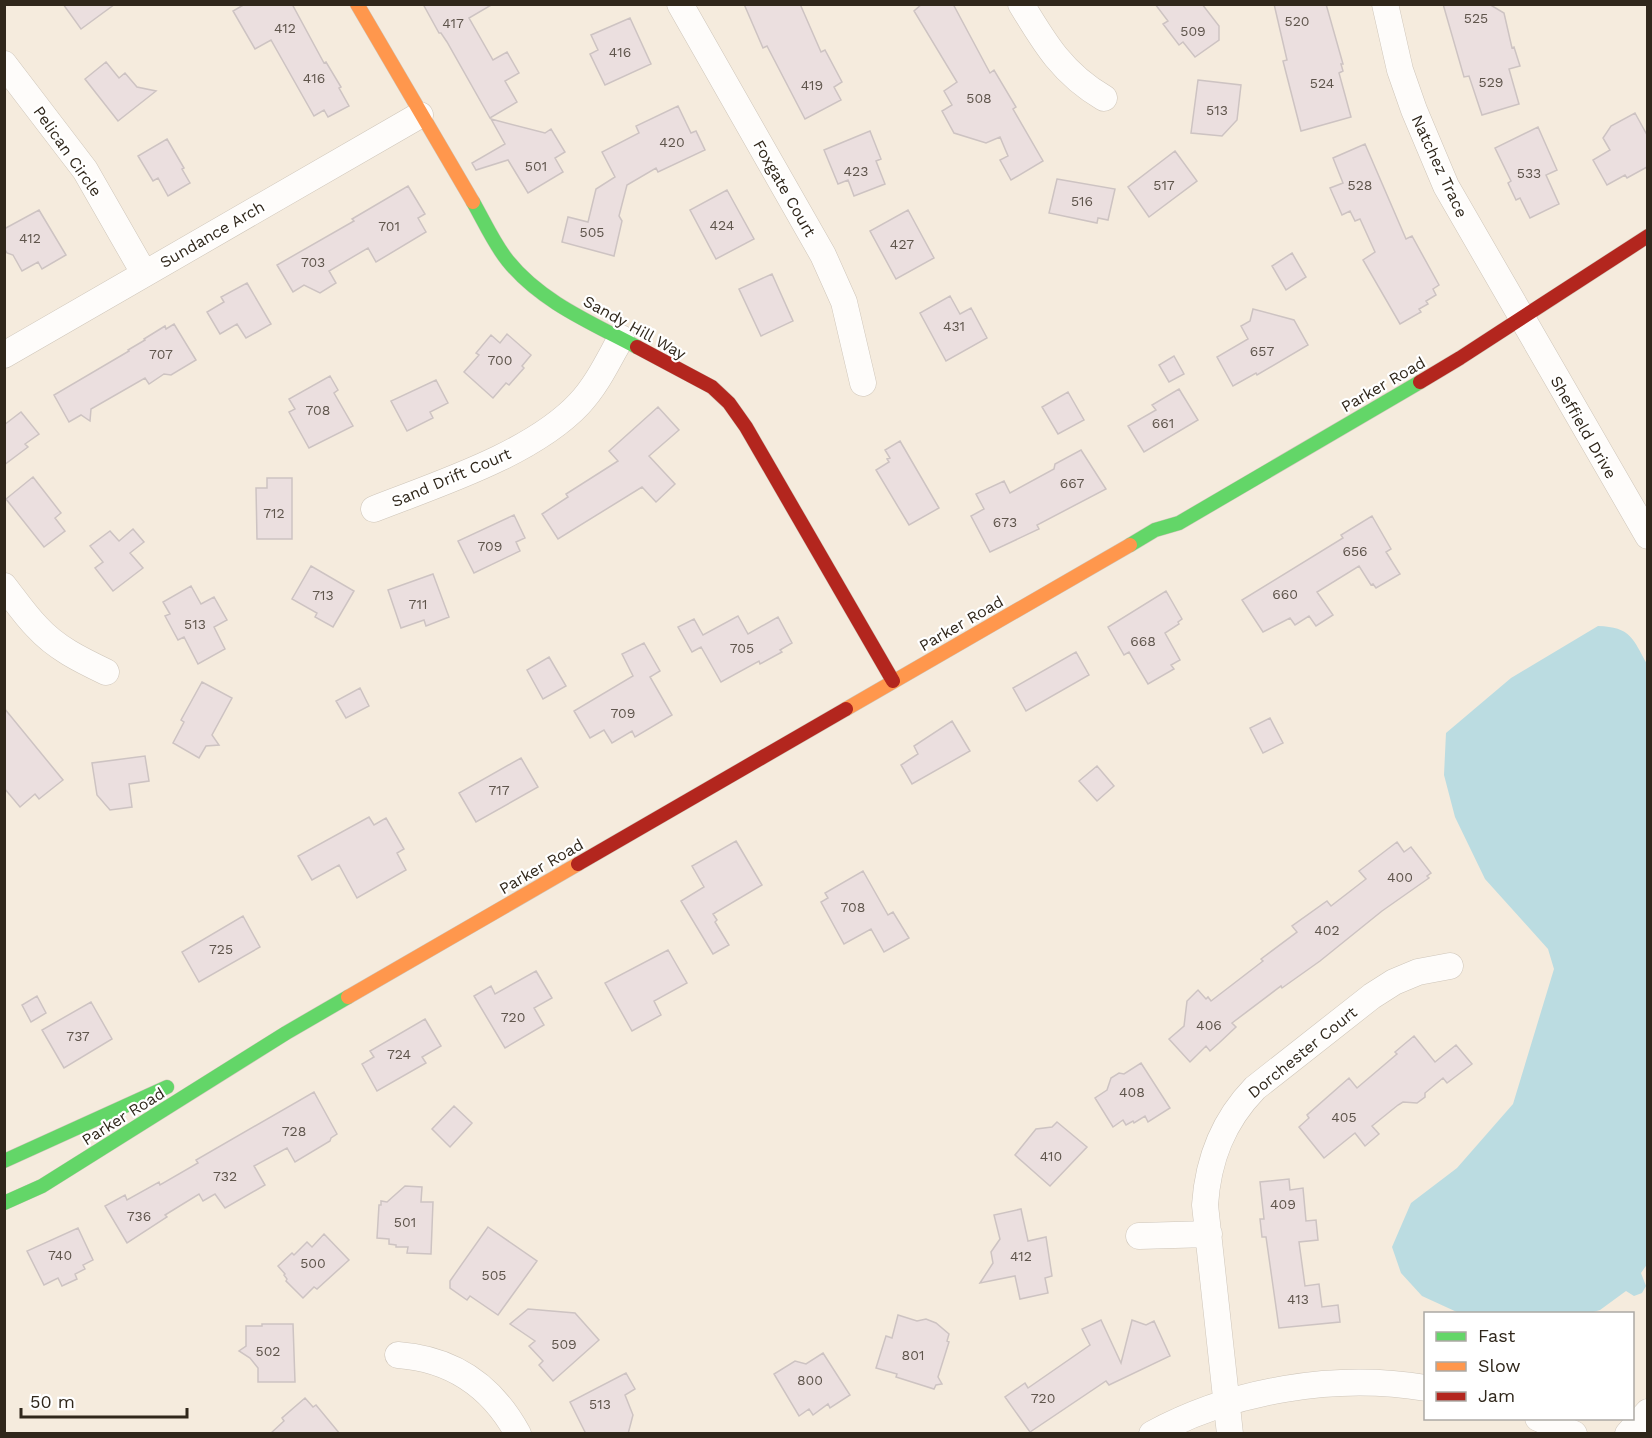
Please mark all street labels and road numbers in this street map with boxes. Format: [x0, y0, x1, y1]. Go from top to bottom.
street label: Pelican Circle [29, 102, 106, 200]
street label: Natchez Trace [1408, 112, 1472, 220]
street label: Foxgate Court [749, 137, 820, 240]
street label: Sundance Arch [157, 197, 268, 272]
street label: Sandy Hill Way [580, 291, 690, 364]
street label: Parker Road [1338, 353, 1429, 416]
street label: Sheffield Drive [1546, 372, 1621, 482]
street label: Sand Drift Court [389, 444, 514, 511]
street label: Parker Road [916, 592, 1007, 655]
street label: Parker Road [496, 835, 587, 898]
street label: Dorchester Court [1244, 1002, 1361, 1102]
street label: Parker Road [78, 1083, 168, 1149]

